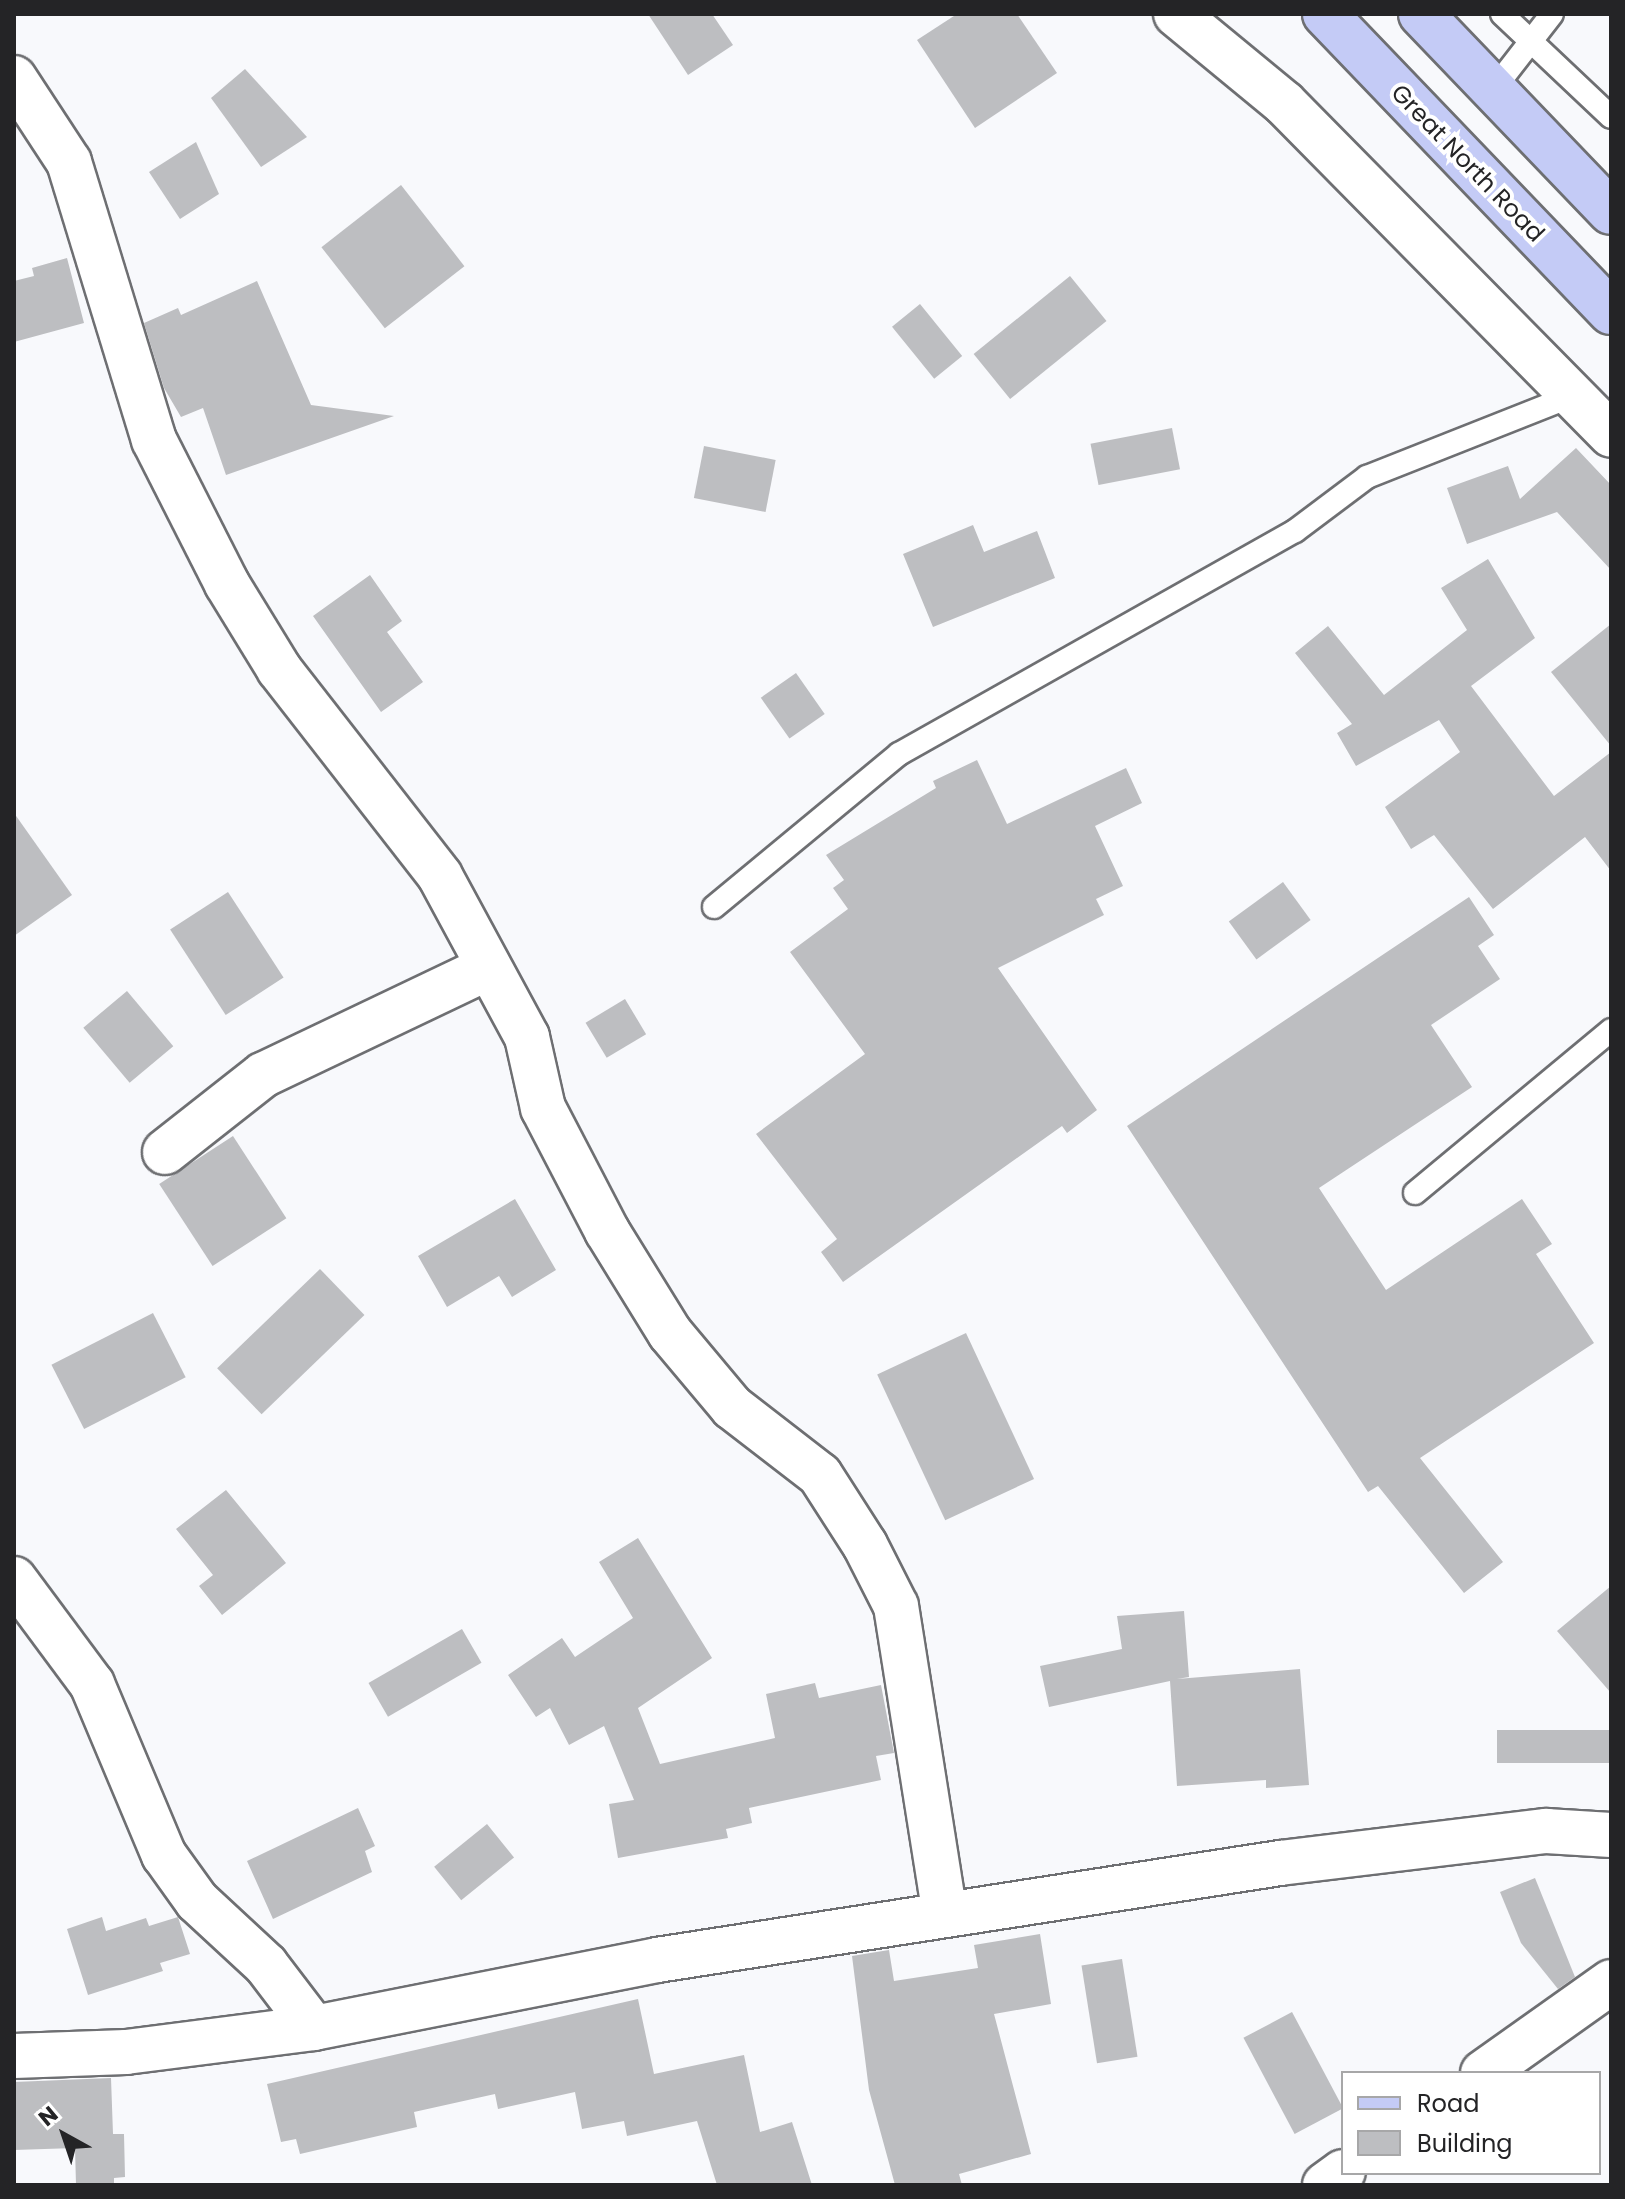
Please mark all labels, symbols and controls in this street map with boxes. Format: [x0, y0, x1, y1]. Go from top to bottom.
street label: Great North Road [1385, 78, 1551, 248]
legend [1341, 2071, 1601, 2175]
text: Road [1417, 2087, 1479, 2120]
north arrow [24, 2095, 104, 2175]
text: N [32, 2099, 65, 2133]
text: Building [1417, 2127, 1513, 2160]

